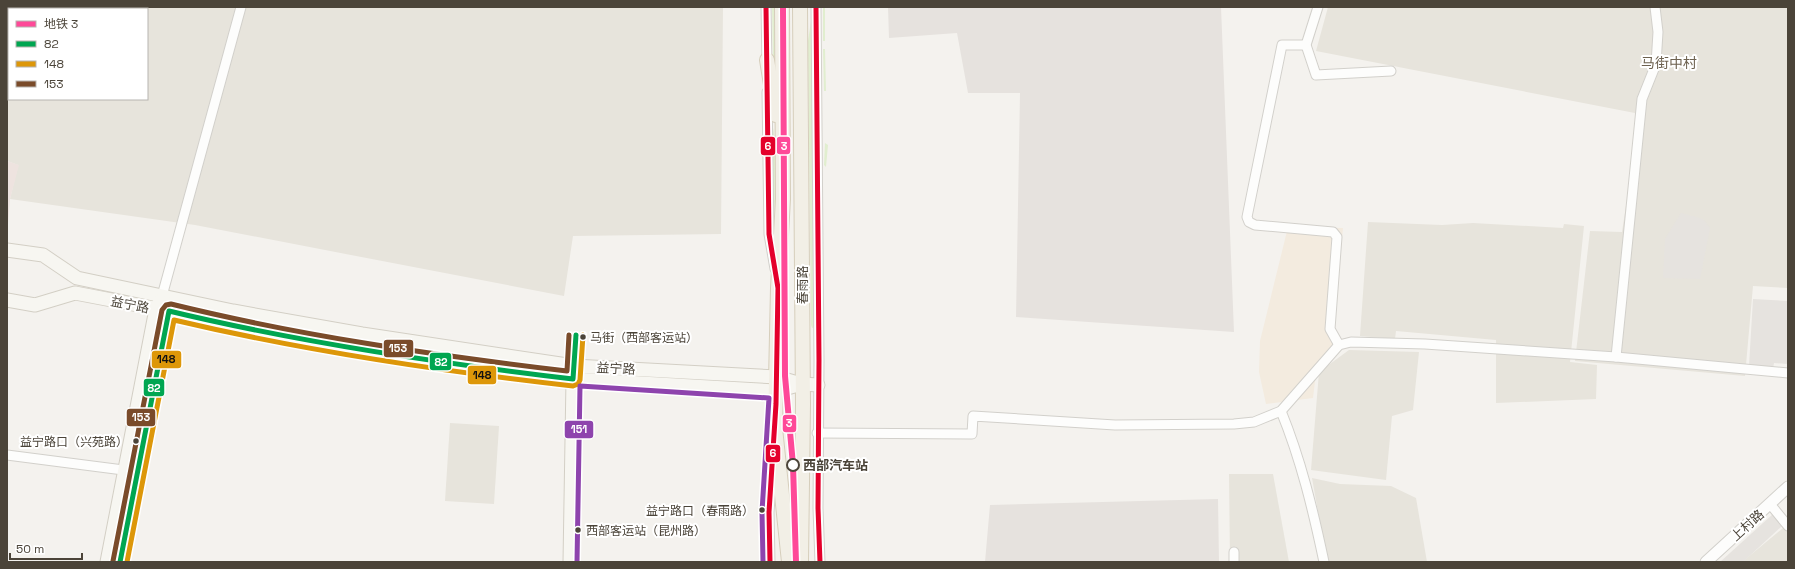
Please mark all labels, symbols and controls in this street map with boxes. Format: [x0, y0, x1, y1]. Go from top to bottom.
legend [8, 8, 148, 100]
text: 地铁 3 [44, 16, 78, 32]
text: 82 [44, 36, 59, 52]
district label: 马街中村 [1641, 54, 1697, 72]
text: 148 [44, 56, 64, 72]
text: 153 [44, 76, 63, 92]
line badge: 6 [760, 136, 776, 156]
line badge: 3 [776, 136, 791, 155]
text: 6 [765, 139, 772, 153]
text: 3 [781, 139, 788, 153]
street label: 春雨路 [794, 265, 811, 305]
street label: 益宁路 [109, 292, 151, 317]
place label: 马街（西部客运站） [590, 330, 698, 346]
marker: 马街（西部客运站） [578, 332, 588, 342]
line badge: 153 [383, 339, 414, 358]
text: 153 [389, 341, 407, 355]
line badge: 148 [151, 350, 182, 369]
text: 148 [157, 352, 176, 366]
line badge: 82 [429, 352, 452, 371]
text: 82 [434, 355, 448, 369]
street label: 益宁路 [596, 359, 636, 378]
line badge: 148 [467, 365, 497, 385]
text: 148 [473, 368, 492, 382]
line badge: 82 [143, 378, 165, 397]
text: 82 [147, 381, 161, 395]
line badge: 153 [126, 408, 156, 427]
text: 153 [132, 410, 150, 424]
line badge: 3 [782, 414, 797, 433]
text: 3 [786, 416, 793, 430]
line badge: 151 [564, 420, 594, 439]
text: 151 [571, 422, 587, 436]
place label: 益宁路口（兴苑路） [20, 434, 128, 450]
marker: 益宁路口（兴苑路） [131, 436, 141, 446]
line badge: 6 [765, 444, 781, 463]
text: 6 [770, 446, 777, 460]
place label: 西部汽车站 [803, 457, 868, 474]
marker: 西部汽车站 [786, 458, 800, 472]
place label: 益宁路口（春雨路） [646, 503, 754, 519]
marker: 益宁路口（春雨路） [757, 505, 767, 515]
street label: 上村路 [1727, 506, 1768, 545]
place label: 西部客运站（昆州路） [586, 523, 706, 539]
marker: 西部客运站（昆州路） [573, 525, 583, 535]
scale bar [10, 535, 82, 561]
text: 50 m [16, 541, 44, 557]

